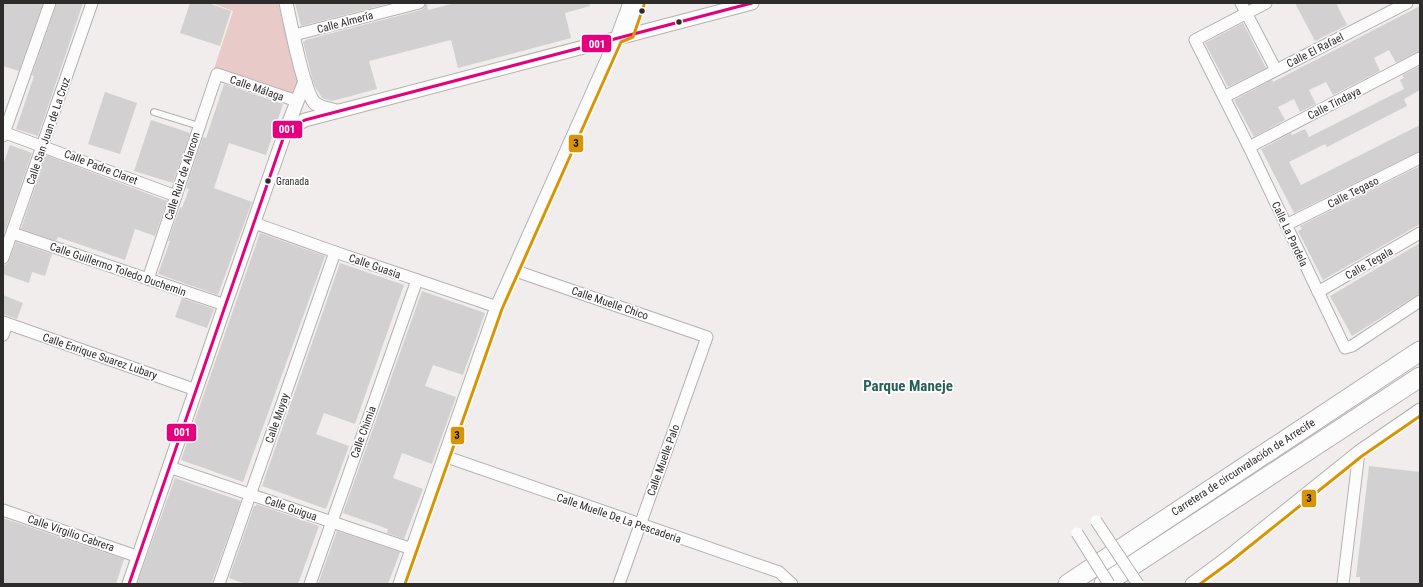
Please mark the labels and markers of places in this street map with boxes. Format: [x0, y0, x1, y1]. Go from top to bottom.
unlabelled marker [637, 6, 647, 16]
unlabelled marker [674, 17, 684, 27]
marker: Granada [263, 176, 273, 186]
place label: Granada [276, 176, 309, 187]

